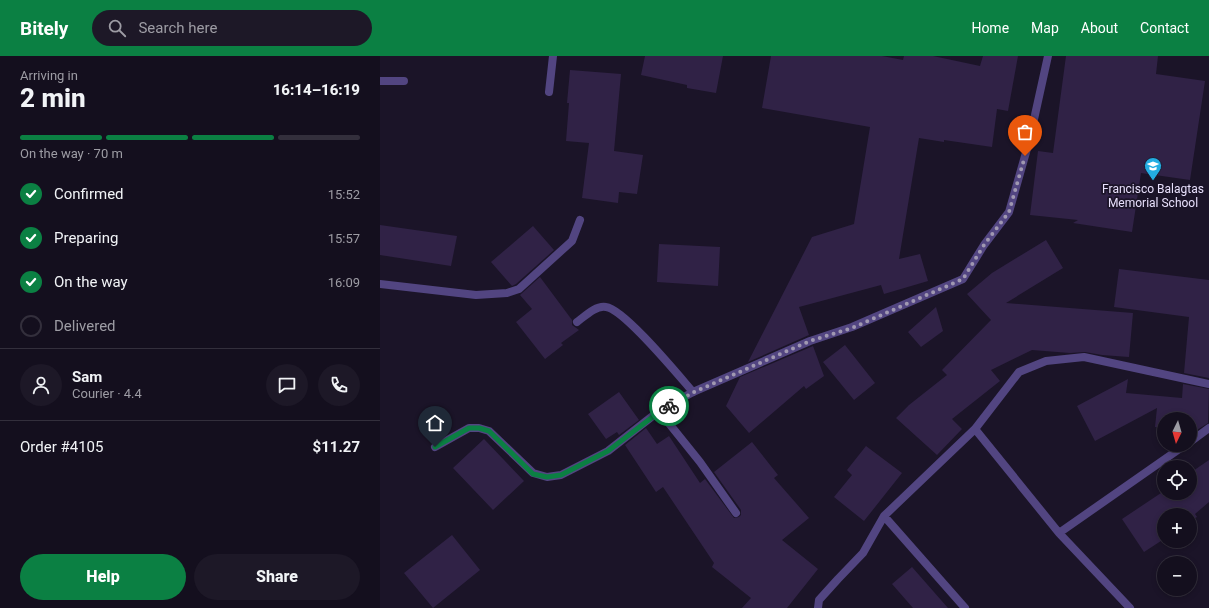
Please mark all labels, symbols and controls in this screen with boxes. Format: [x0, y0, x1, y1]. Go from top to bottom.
search box [92, 10, 372, 46]
text: Bitely [20, 17, 68, 40]
icon: search [106, 17, 128, 39]
text: Search here [138, 19, 217, 37]
text: Home [971, 20, 1009, 36]
text: Map [1031, 20, 1059, 36]
text: About [1081, 20, 1118, 36]
text: Contact [1140, 20, 1189, 36]
text: Arriving in [20, 68, 78, 83]
text: 16:14–16:19 [273, 81, 360, 99]
text: 2 min [20, 83, 86, 113]
pin [1008, 115, 1042, 156]
icon: bag [1014, 121, 1036, 143]
text: On the way · 70 m [20, 146, 123, 161]
school or university icon: Francisco Balagtas Memorial School [1143, 156, 1163, 181]
place label: Francisco Balagtas Memorial School [1102, 182, 1204, 210]
icon: check [20, 183, 42, 205]
text: Confirmed [54, 185, 124, 203]
text: 15:52 [328, 187, 360, 202]
icon: check [20, 227, 42, 249]
text: Preparing [54, 229, 118, 247]
text: 15:57 [328, 231, 360, 246]
icon: check [20, 271, 42, 293]
text: On the way [54, 273, 128, 291]
text: 16:09 [328, 275, 360, 290]
text: Delivered [54, 317, 116, 335]
button: person [20, 364, 62, 406]
button: chat [266, 364, 308, 406]
button: phone [318, 364, 360, 406]
text: Sam [72, 368, 102, 386]
text: Courier · 4.4 [72, 386, 142, 401]
courier [649, 386, 689, 426]
icon: bike [658, 395, 680, 417]
pin [418, 406, 452, 447]
icon: home [424, 412, 446, 434]
north arrow [1157, 412, 1197, 452]
map controls [1157, 412, 1197, 596]
text: Order #4105 [20, 438, 103, 456]
text: $11.27 [313, 438, 360, 456]
button: locate [1157, 460, 1197, 500]
button: + [1157, 508, 1197, 548]
button: Help [20, 554, 186, 600]
button: Share [194, 554, 360, 600]
button: − [1157, 556, 1197, 596]

